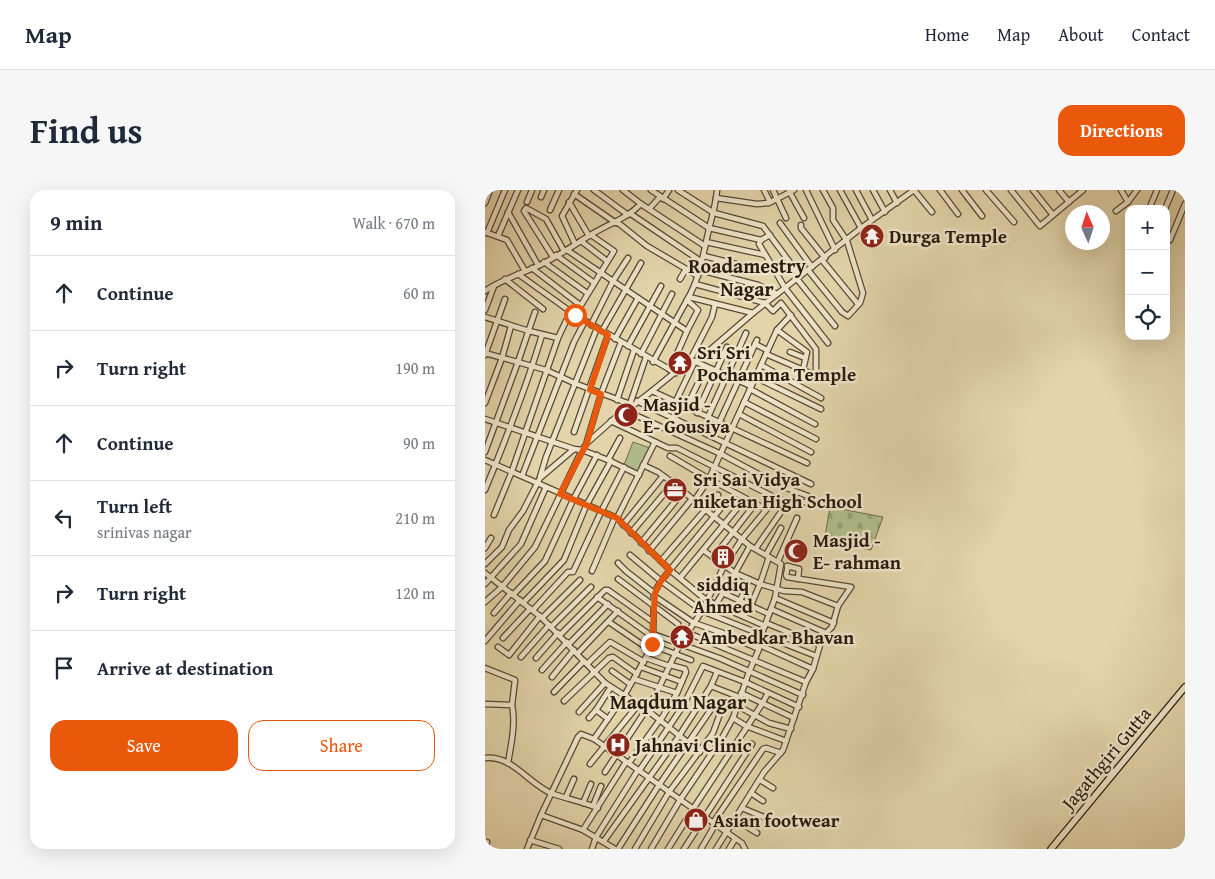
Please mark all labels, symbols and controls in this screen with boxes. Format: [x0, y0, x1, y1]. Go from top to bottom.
text: Map [25, 17, 72, 52]
text: Home [925, 21, 969, 48]
text: Map [997, 21, 1030, 48]
text: About [1058, 21, 1104, 48]
text: Contact [1132, 21, 1190, 48]
text: Find us [30, 105, 143, 156]
button: Directions [1058, 105, 1185, 156]
north arrow [1065, 205, 1110, 250]
map controls [1125, 205, 1170, 340]
button: + [1125, 205, 1170, 250]
text: 9 min [50, 207, 102, 238]
text: Walk · 670 m [352, 211, 435, 235]
place label: Durga Temple [889, 222, 1007, 250]
temple icon: Durga Temple [859, 223, 885, 249]
button: − [1125, 250, 1170, 295]
district label: Roadamestry Nagar [688, 251, 807, 303]
icon: ahead [50, 279, 78, 307]
text: Continue [97, 279, 174, 307]
text: 60 m [403, 281, 435, 305]
button: locate [1125, 295, 1170, 340]
route start [564, 304, 587, 327]
place label: Sri Sri Pochamma Temple [697, 338, 856, 388]
temple icon: Sri Sri Pochamma Temple [667, 350, 693, 376]
icon: right [50, 354, 78, 382]
text: Turn right [97, 354, 186, 382]
text: 190 m [395, 356, 435, 380]
place label: Masjid - E- Gousiya [643, 390, 730, 440]
mosque icon: Masjid - E- Gousiya [613, 402, 639, 428]
icon: ahead [50, 429, 78, 457]
text: Continue [97, 429, 174, 457]
text: 90 m [403, 431, 435, 455]
place label: Sri Sai Vidya niketan High School [693, 465, 863, 515]
office icon: Sri Sai Vidya niketan High School [662, 477, 688, 503]
text: Turn left [97, 492, 172, 520]
icon: left [50, 504, 78, 532]
text: 210 m [395, 506, 435, 530]
text: srinivas nagar [97, 520, 192, 544]
place label: Masjid - E- rahman [813, 526, 902, 576]
mosque icon: Masjid - E- rahman [783, 538, 809, 564]
building icon: siddiq Ahmed [710, 544, 736, 570]
place label: siddiq Ahmed [693, 570, 753, 620]
icon: right [50, 579, 78, 607]
text: Turn right [97, 579, 186, 607]
text: 120 m [395, 581, 435, 605]
place label: Ambedkar Bhavan [699, 623, 855, 651]
temple icon: Ambedkar Bhavan [669, 624, 695, 650]
route end [641, 633, 664, 656]
icon: arrive [50, 654, 78, 682]
text: Arrive at destination [97, 654, 273, 682]
district label: Maqdum Nagar [610, 687, 746, 716]
street label: Jagathgiri Gutta [1053, 700, 1157, 817]
button: Save [50, 720, 238, 771]
button: Share [248, 720, 435, 771]
place label: Jahnavi Clinic [632, 731, 752, 759]
hospital icon: Jahnavi Clinic [605, 732, 631, 758]
place label: Asian footwear [713, 806, 840, 834]
shop icon: Asian footwear [683, 807, 709, 833]

